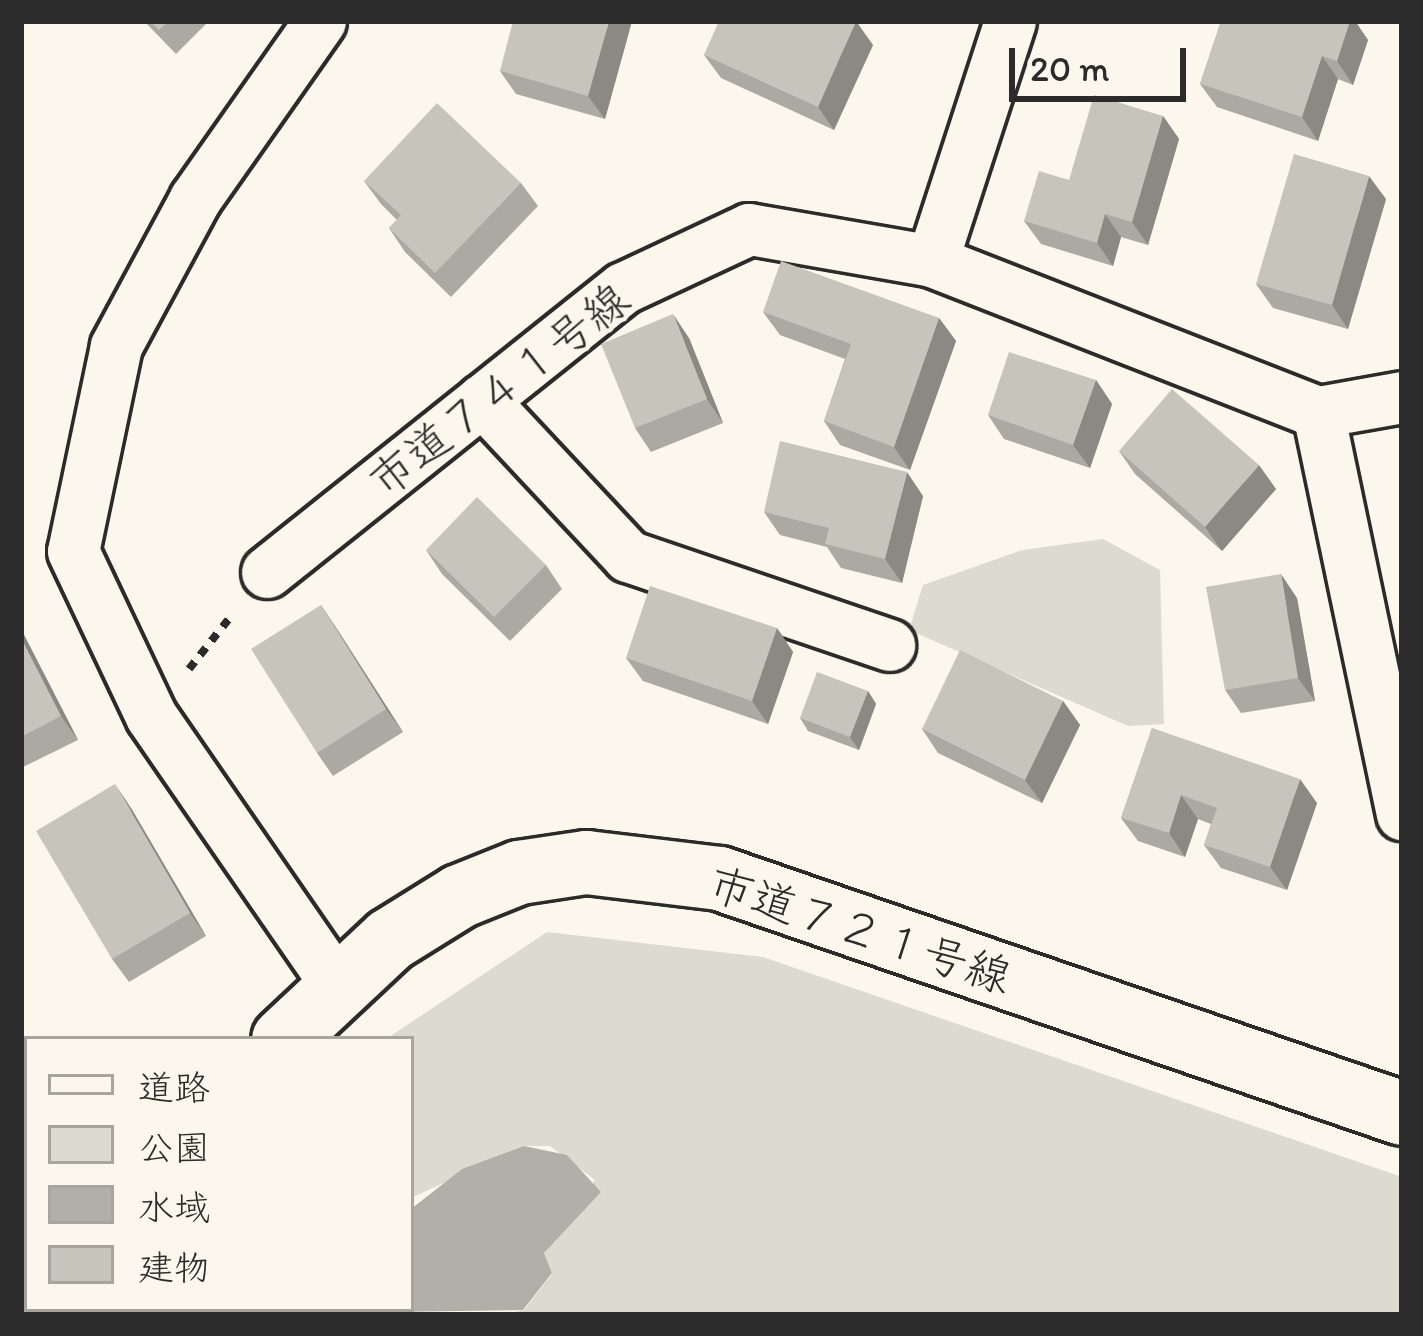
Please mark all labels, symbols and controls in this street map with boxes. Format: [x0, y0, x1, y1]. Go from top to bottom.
scale bar [1015, 24, 1192, 98]
text: 20 m [1030, 47, 1110, 90]
street label: 市道７４１号線 [358, 272, 640, 508]
street label: 市道７２１号線 [702, 856, 1018, 1004]
legend [24, 1036, 414, 1312]
text: 道路 [138, 1066, 210, 1109]
text: 公園 [138, 1126, 210, 1169]
text: 水域 [138, 1186, 210, 1229]
text: 建物 [138, 1246, 210, 1289]

